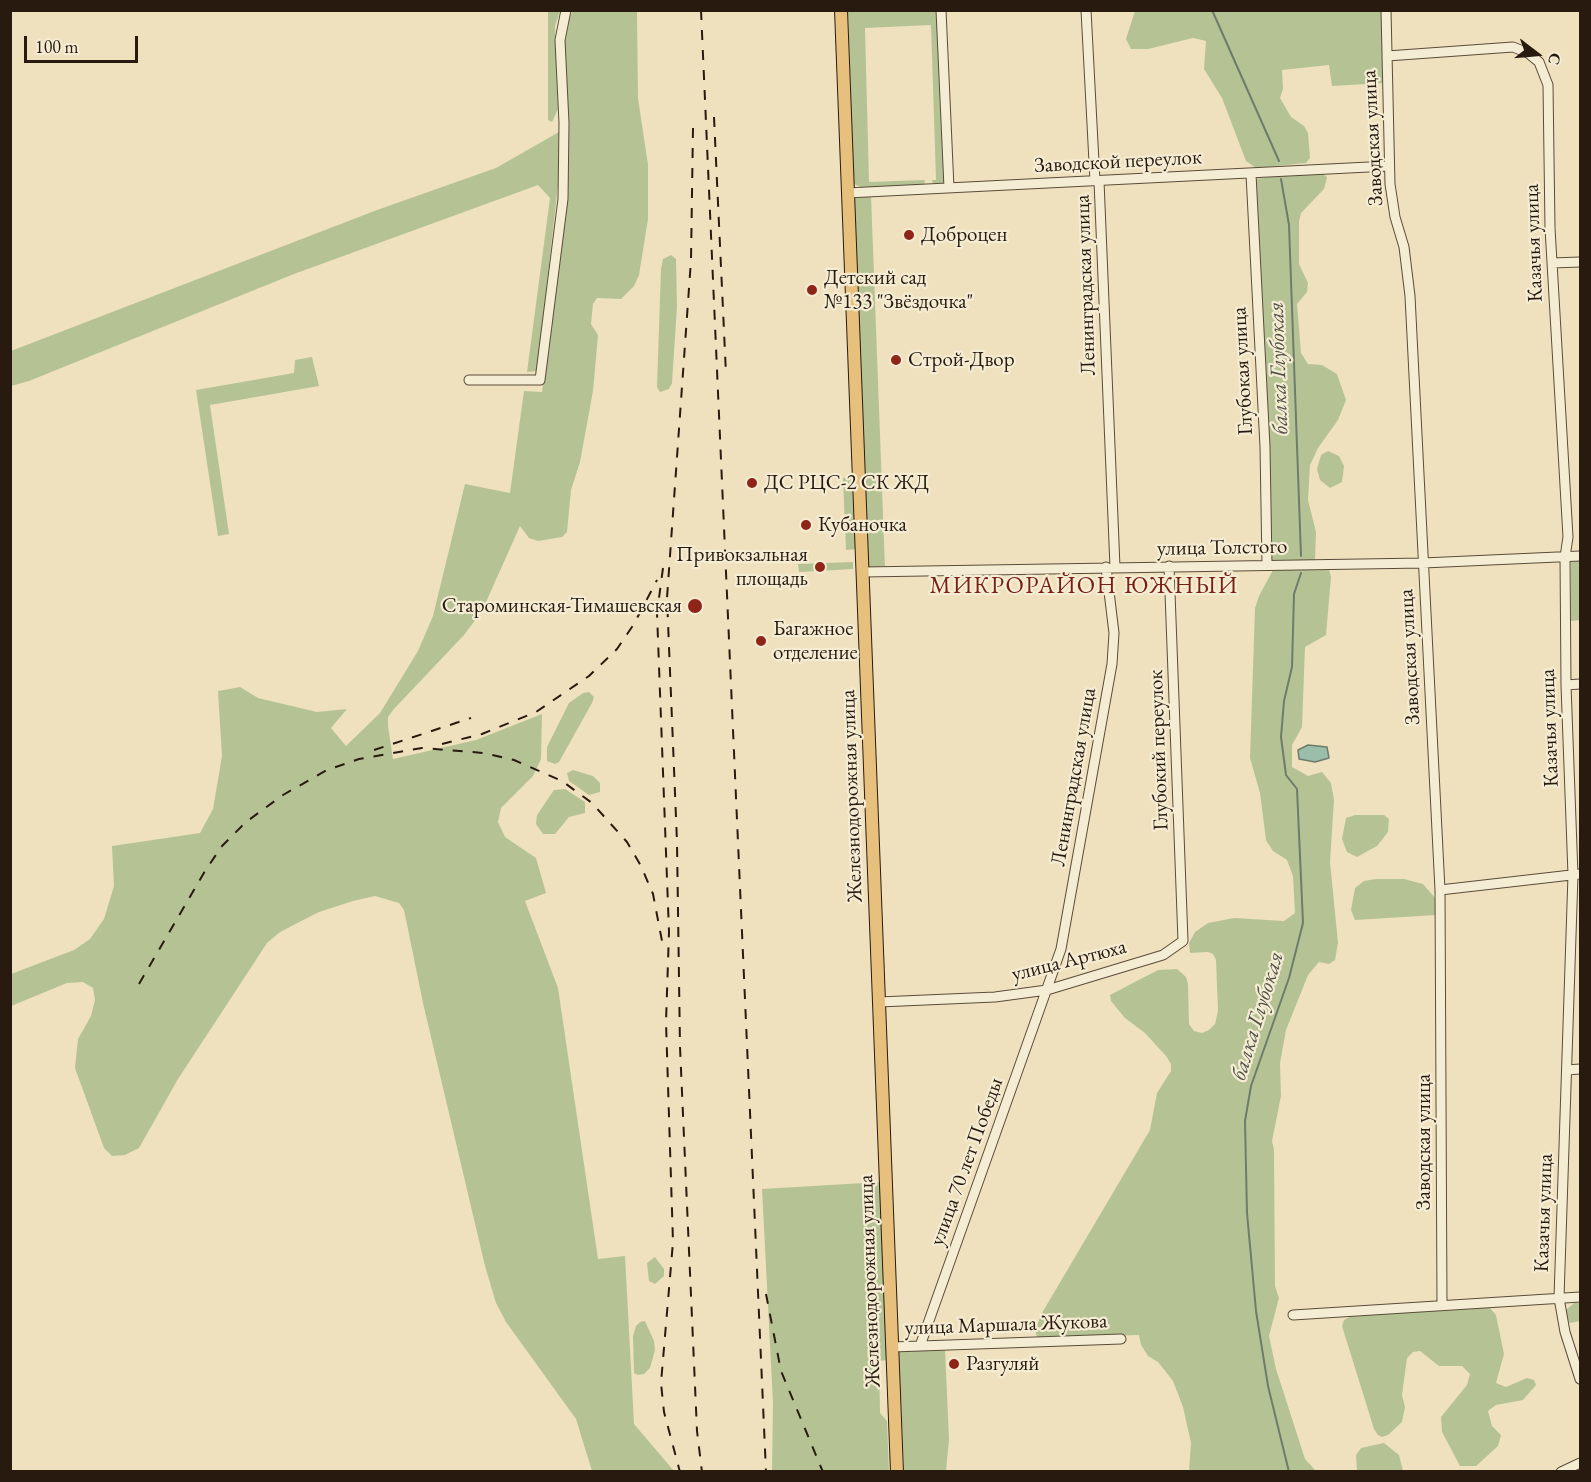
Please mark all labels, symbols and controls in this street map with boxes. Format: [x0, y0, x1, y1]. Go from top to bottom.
scale bar [27, 24, 141, 62]
north arrow [1507, 24, 1567, 84]
text: 100 m [35, 35, 79, 58]
text: С [1543, 51, 1566, 67]
street label: Заводская улица [1357, 69, 1389, 207]
street label: Заводской переулок [1033, 145, 1203, 179]
street label: Казачья улица [1519, 183, 1549, 303]
street label: Ленинградская улица [1070, 194, 1102, 376]
place label: Доброцен [921, 222, 1007, 248]
marker: Доброцен [902, 228, 916, 242]
place label: Детский сад №133 "Звёздочка" [824, 265, 973, 315]
marker: Детский сад №133 "Звёздочка" [805, 283, 819, 297]
water label: балка Глубокая [1263, 301, 1295, 435]
street label: Глубокая улица [1227, 306, 1259, 436]
place label: Строй-Двор [908, 347, 1015, 373]
marker: Строй-Двор [889, 353, 903, 367]
place label: ДС РЦС-2 СК ЖД [764, 470, 929, 496]
marker: ДС РЦС-2 СК ЖД [745, 476, 759, 490]
place label: Кубаночка [818, 512, 907, 538]
marker: Кубаночка [799, 518, 813, 532]
street label: улица Толстого [1157, 534, 1287, 562]
place label: Привокзальная площадь [676, 542, 808, 592]
marker: Привокзальная площадь [813, 560, 827, 574]
district label: МИКРОРАЙОН ЮЖНЫЙ [930, 572, 1238, 600]
street label: Заводская улица [1394, 588, 1426, 726]
place label: Староминская-Тимашевская [442, 593, 682, 619]
marker: Староминская-Тимашевская [686, 597, 704, 615]
place label: Багажное отделение [773, 616, 858, 666]
marker: Багажное отделение [754, 634, 768, 648]
street label: Казачья улица [1535, 668, 1565, 788]
street label: Глубокий переулок [1144, 669, 1174, 831]
street label: Ленинградская улица [1046, 686, 1102, 868]
street label: Железнодорожная улица [836, 689, 868, 903]
street label: улица Артюха [1009, 935, 1129, 987]
water label: балка Глубокая [1226, 949, 1290, 1083]
street label: Заводская улица [1411, 1074, 1437, 1210]
street label: улица 70 лет Победы [925, 1075, 1009, 1249]
street label: Казачья улица [1529, 1153, 1559, 1273]
street label: Железнодорожная улица [854, 1174, 886, 1388]
street label: улица Маршала Жукова [904, 1309, 1108, 1341]
place label: Разгуляй [966, 1351, 1039, 1377]
marker: Разгуляй [947, 1357, 961, 1371]

